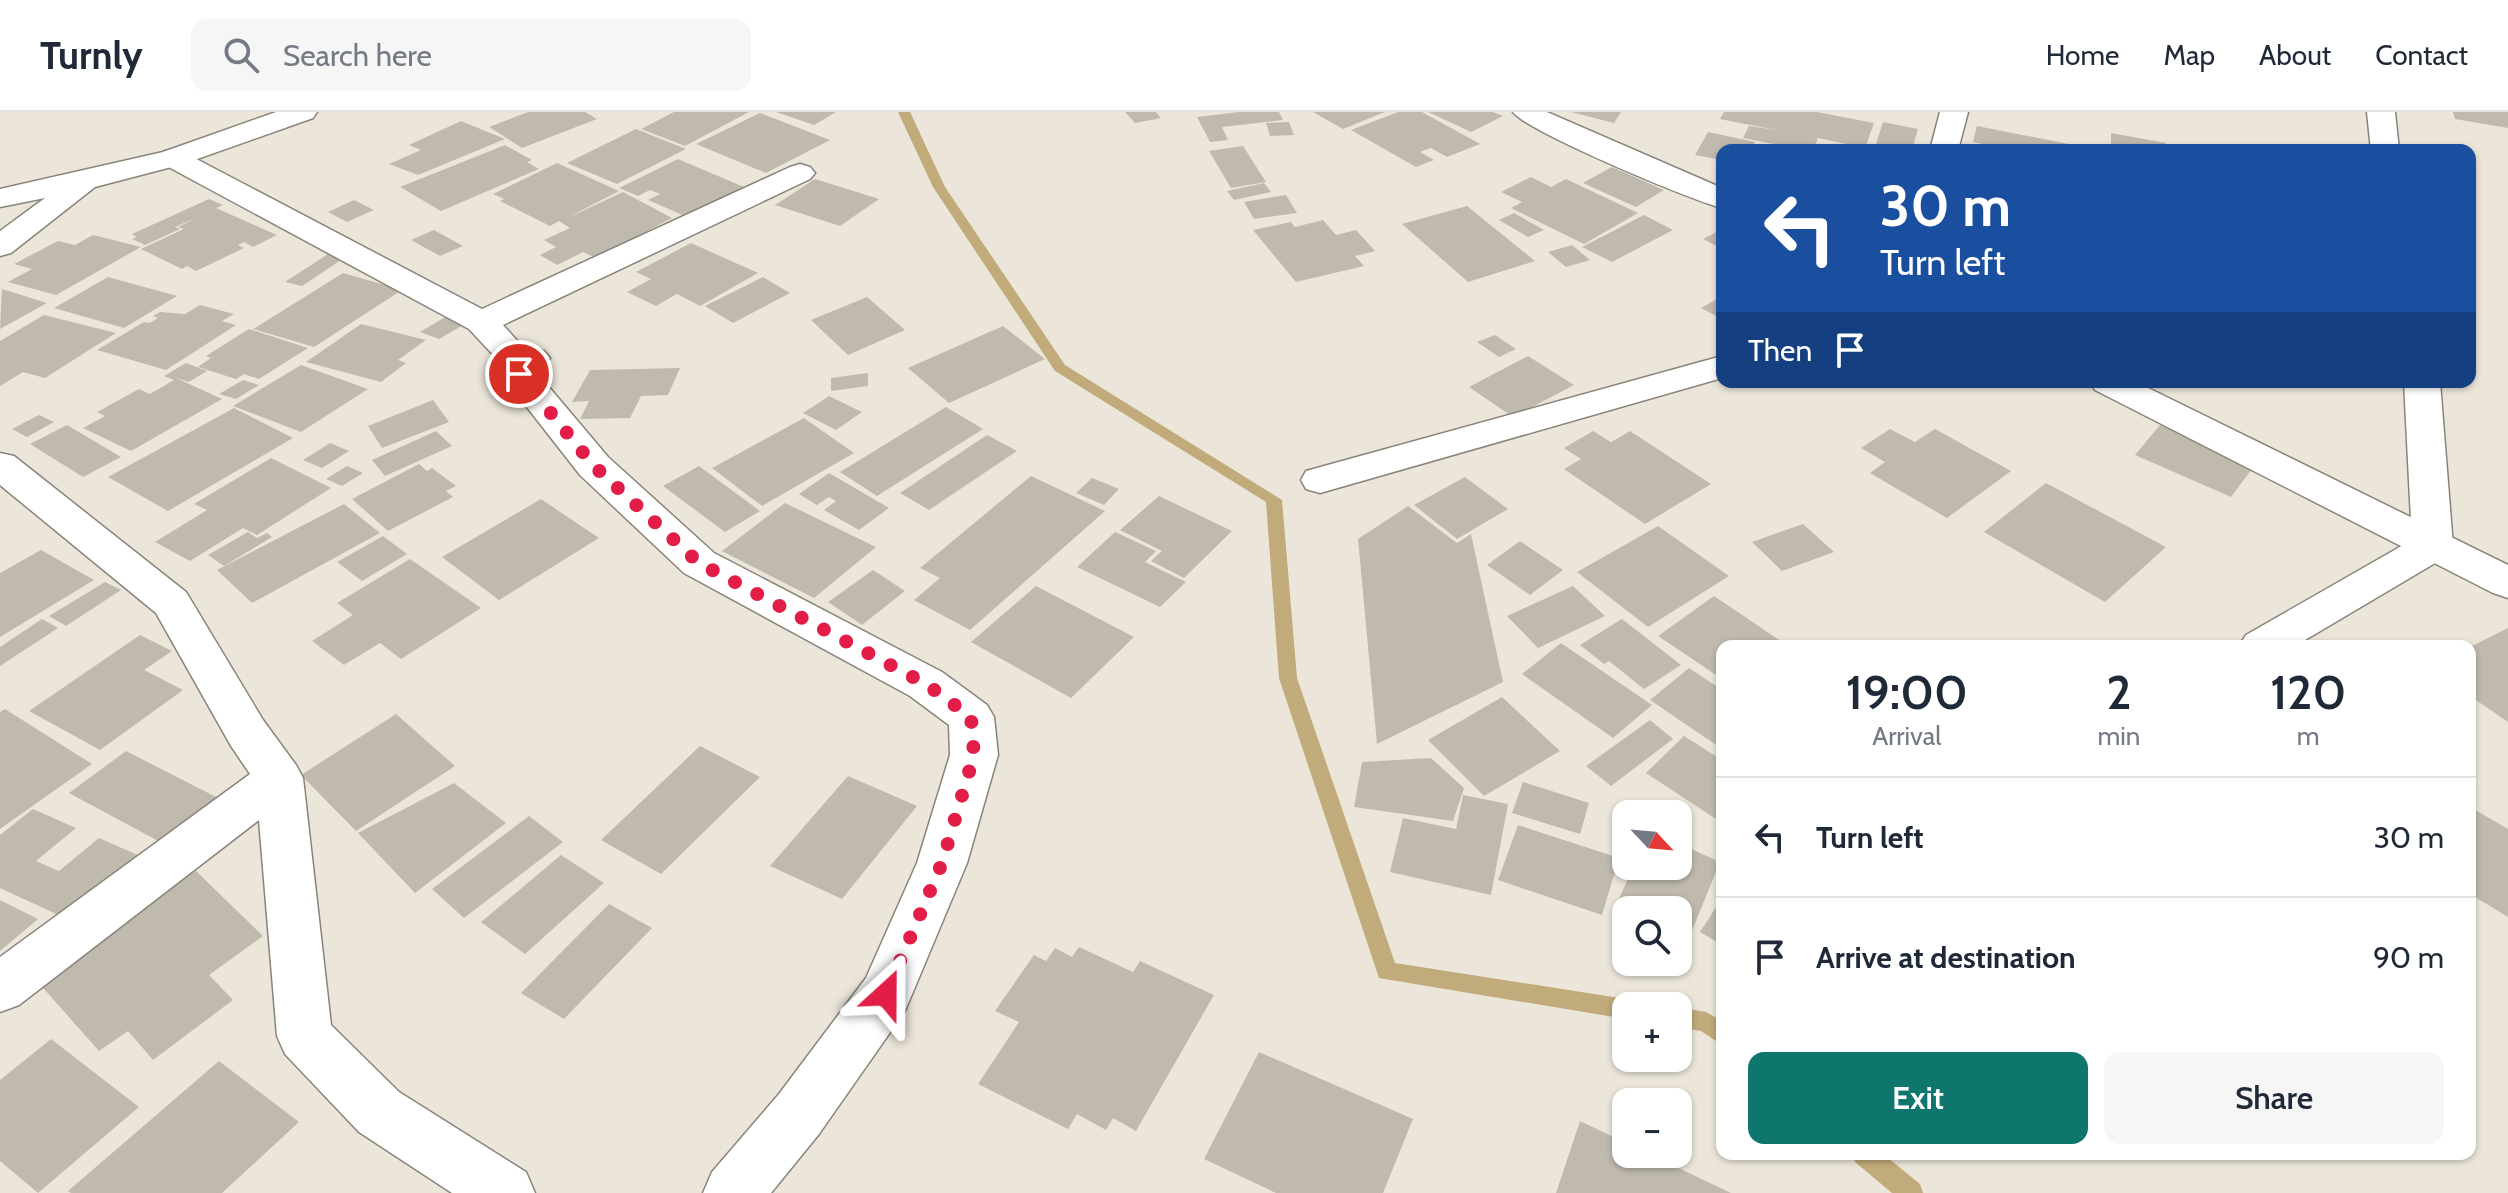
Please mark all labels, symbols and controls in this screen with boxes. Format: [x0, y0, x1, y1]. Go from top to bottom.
search box [191, 19, 751, 91]
text: Turnly [40, 32, 143, 79]
icon: search [219, 33, 263, 77]
text: Search here [283, 37, 432, 74]
text: Home [2046, 38, 2119, 72]
text: Map [2163, 38, 2215, 72]
text: About [2259, 38, 2331, 72]
text: Contact [2375, 38, 2468, 72]
text: 30 m [1880, 172, 2011, 240]
icon: left [1748, 176, 1852, 280]
text: Turn left [1880, 240, 2005, 284]
icon: arrive [1828, 328, 1872, 372]
text: Then [1748, 332, 1812, 369]
pin [485, 340, 553, 408]
icon: arrive [497, 352, 541, 396]
text: 19:00 [1846, 663, 1968, 721]
text: 2 [2106, 663, 2132, 721]
text: 120 [2270, 663, 2346, 721]
text: Arrival [1872, 720, 1941, 752]
text: min [2098, 720, 2140, 752]
text: m [2297, 720, 2320, 752]
north arrow [1612, 800, 1692, 880]
map controls [1612, 800, 1692, 1168]
icon: left [1748, 815, 1792, 859]
text: Turn left [1816, 819, 1924, 856]
text: 30 m [2374, 819, 2444, 856]
button: search [1612, 896, 1692, 976]
icon: arrive [1748, 935, 1792, 979]
text: Arrive at destination [1816, 939, 2076, 976]
text: 90 m [2373, 939, 2444, 976]
position arrow [844, 952, 928, 1036]
button: + [1612, 992, 1692, 1072]
button: Exit [1748, 1052, 2088, 1144]
button: Share [2104, 1052, 2444, 1144]
button: − [1612, 1088, 1692, 1168]

